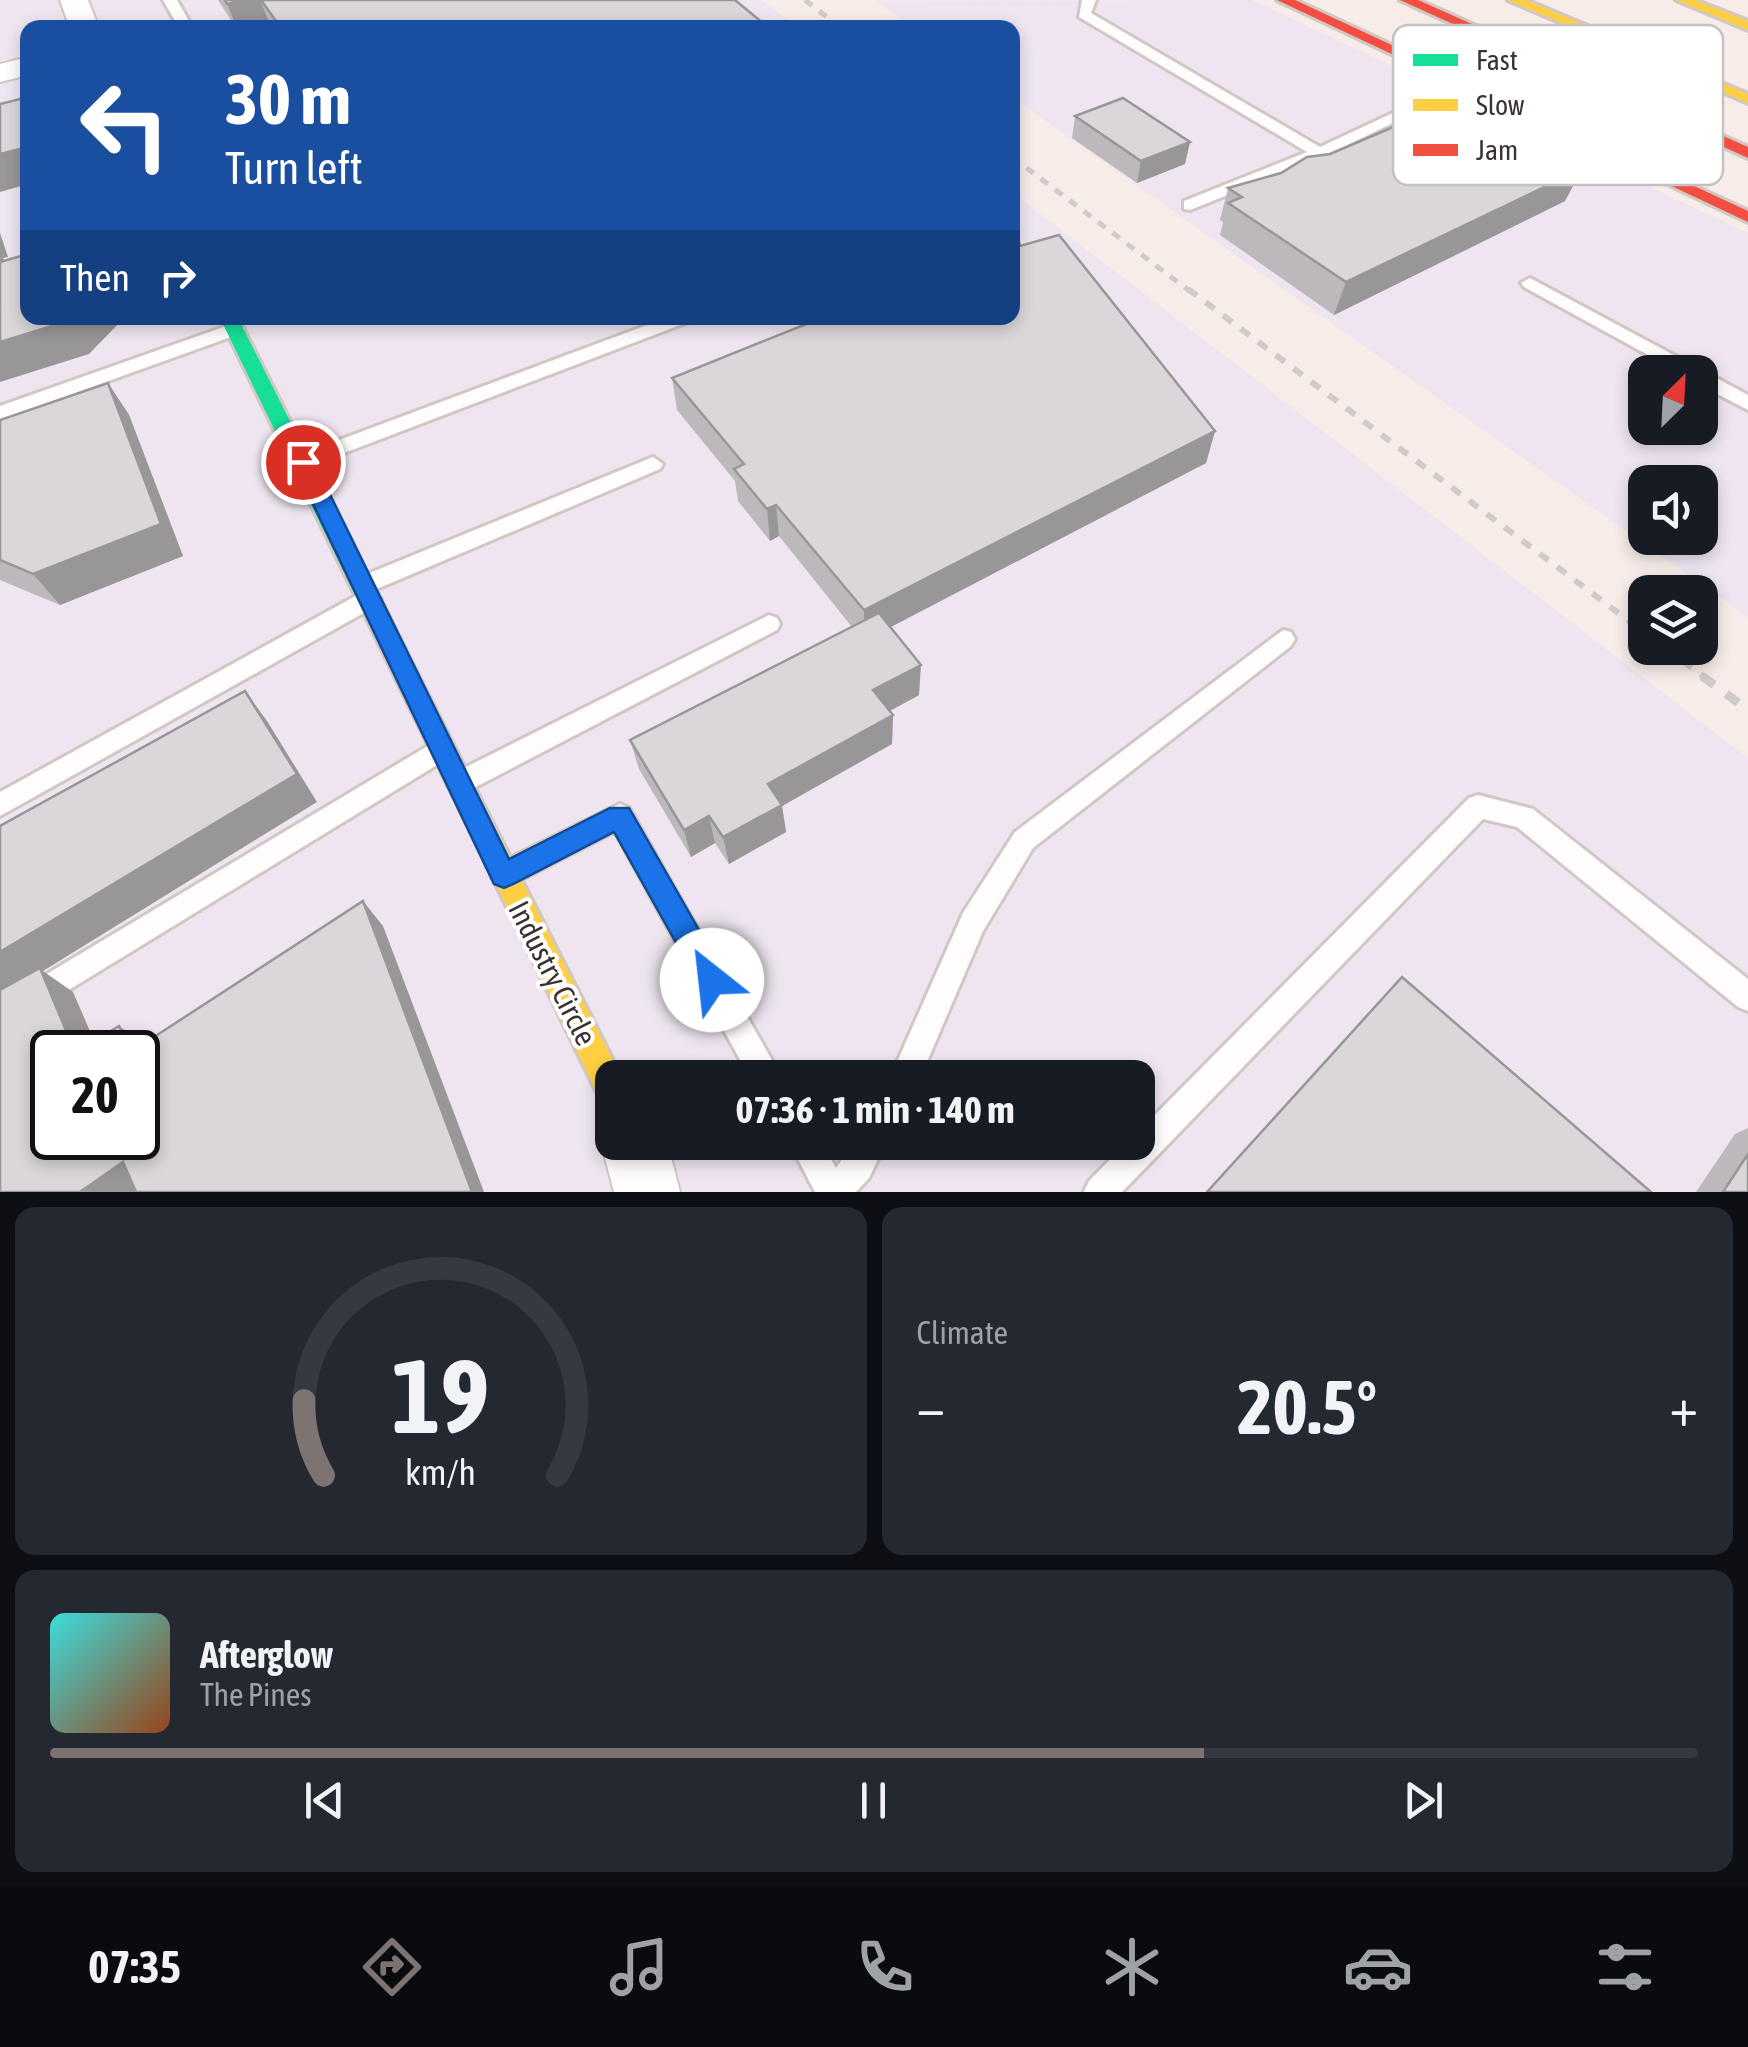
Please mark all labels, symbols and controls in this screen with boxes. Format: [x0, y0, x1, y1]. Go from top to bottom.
legend [1393, 25, 1723, 185]
text: Fast [1476, 44, 1518, 76]
text: 30 m [225, 59, 351, 139]
icon: left [60, 60, 190, 190]
text: Slow [1476, 89, 1525, 121]
text: Jam [1476, 134, 1518, 166]
text: Turn left [225, 142, 363, 194]
icon: right [150, 250, 205, 305]
text: Then [60, 256, 130, 299]
north arrow [1628, 355, 1718, 445]
map controls [1628, 355, 1718, 665]
pin [261, 420, 346, 505]
icon: arrive [276, 435, 331, 490]
button: sound [1628, 465, 1718, 555]
button: layers [1628, 575, 1718, 665]
street label: Industry Circle [502, 895, 604, 1051]
position arrow [660, 928, 764, 1032]
speed limit sign: 20 [30, 1030, 160, 1160]
text: 07:36 · 1 min · 140 m [735, 1088, 1015, 1131]
text: Climate [917, 1314, 1008, 1351]
text: 19 [392, 1336, 490, 1455]
text: 20.5° [1237, 1364, 1377, 1450]
text: − [917, 1375, 945, 1438]
text: + [1669, 1375, 1698, 1438]
text: km/h [405, 1452, 476, 1493]
text: Afterglow [200, 1633, 333, 1676]
text: The Pines [200, 1676, 312, 1713]
icon: previous [297, 1773, 352, 1828]
icon: pause [846, 1773, 901, 1828]
icon: next [1396, 1773, 1451, 1828]
icon: directions [357, 1932, 427, 2002]
icon: music [604, 1932, 674, 2002]
icon: phone [850, 1932, 920, 2002]
icon: climate [1097, 1932, 1167, 2002]
icon: car [1343, 1932, 1413, 2002]
icon: filters [1590, 1932, 1660, 2002]
text: 07:35 [88, 1941, 181, 1993]

